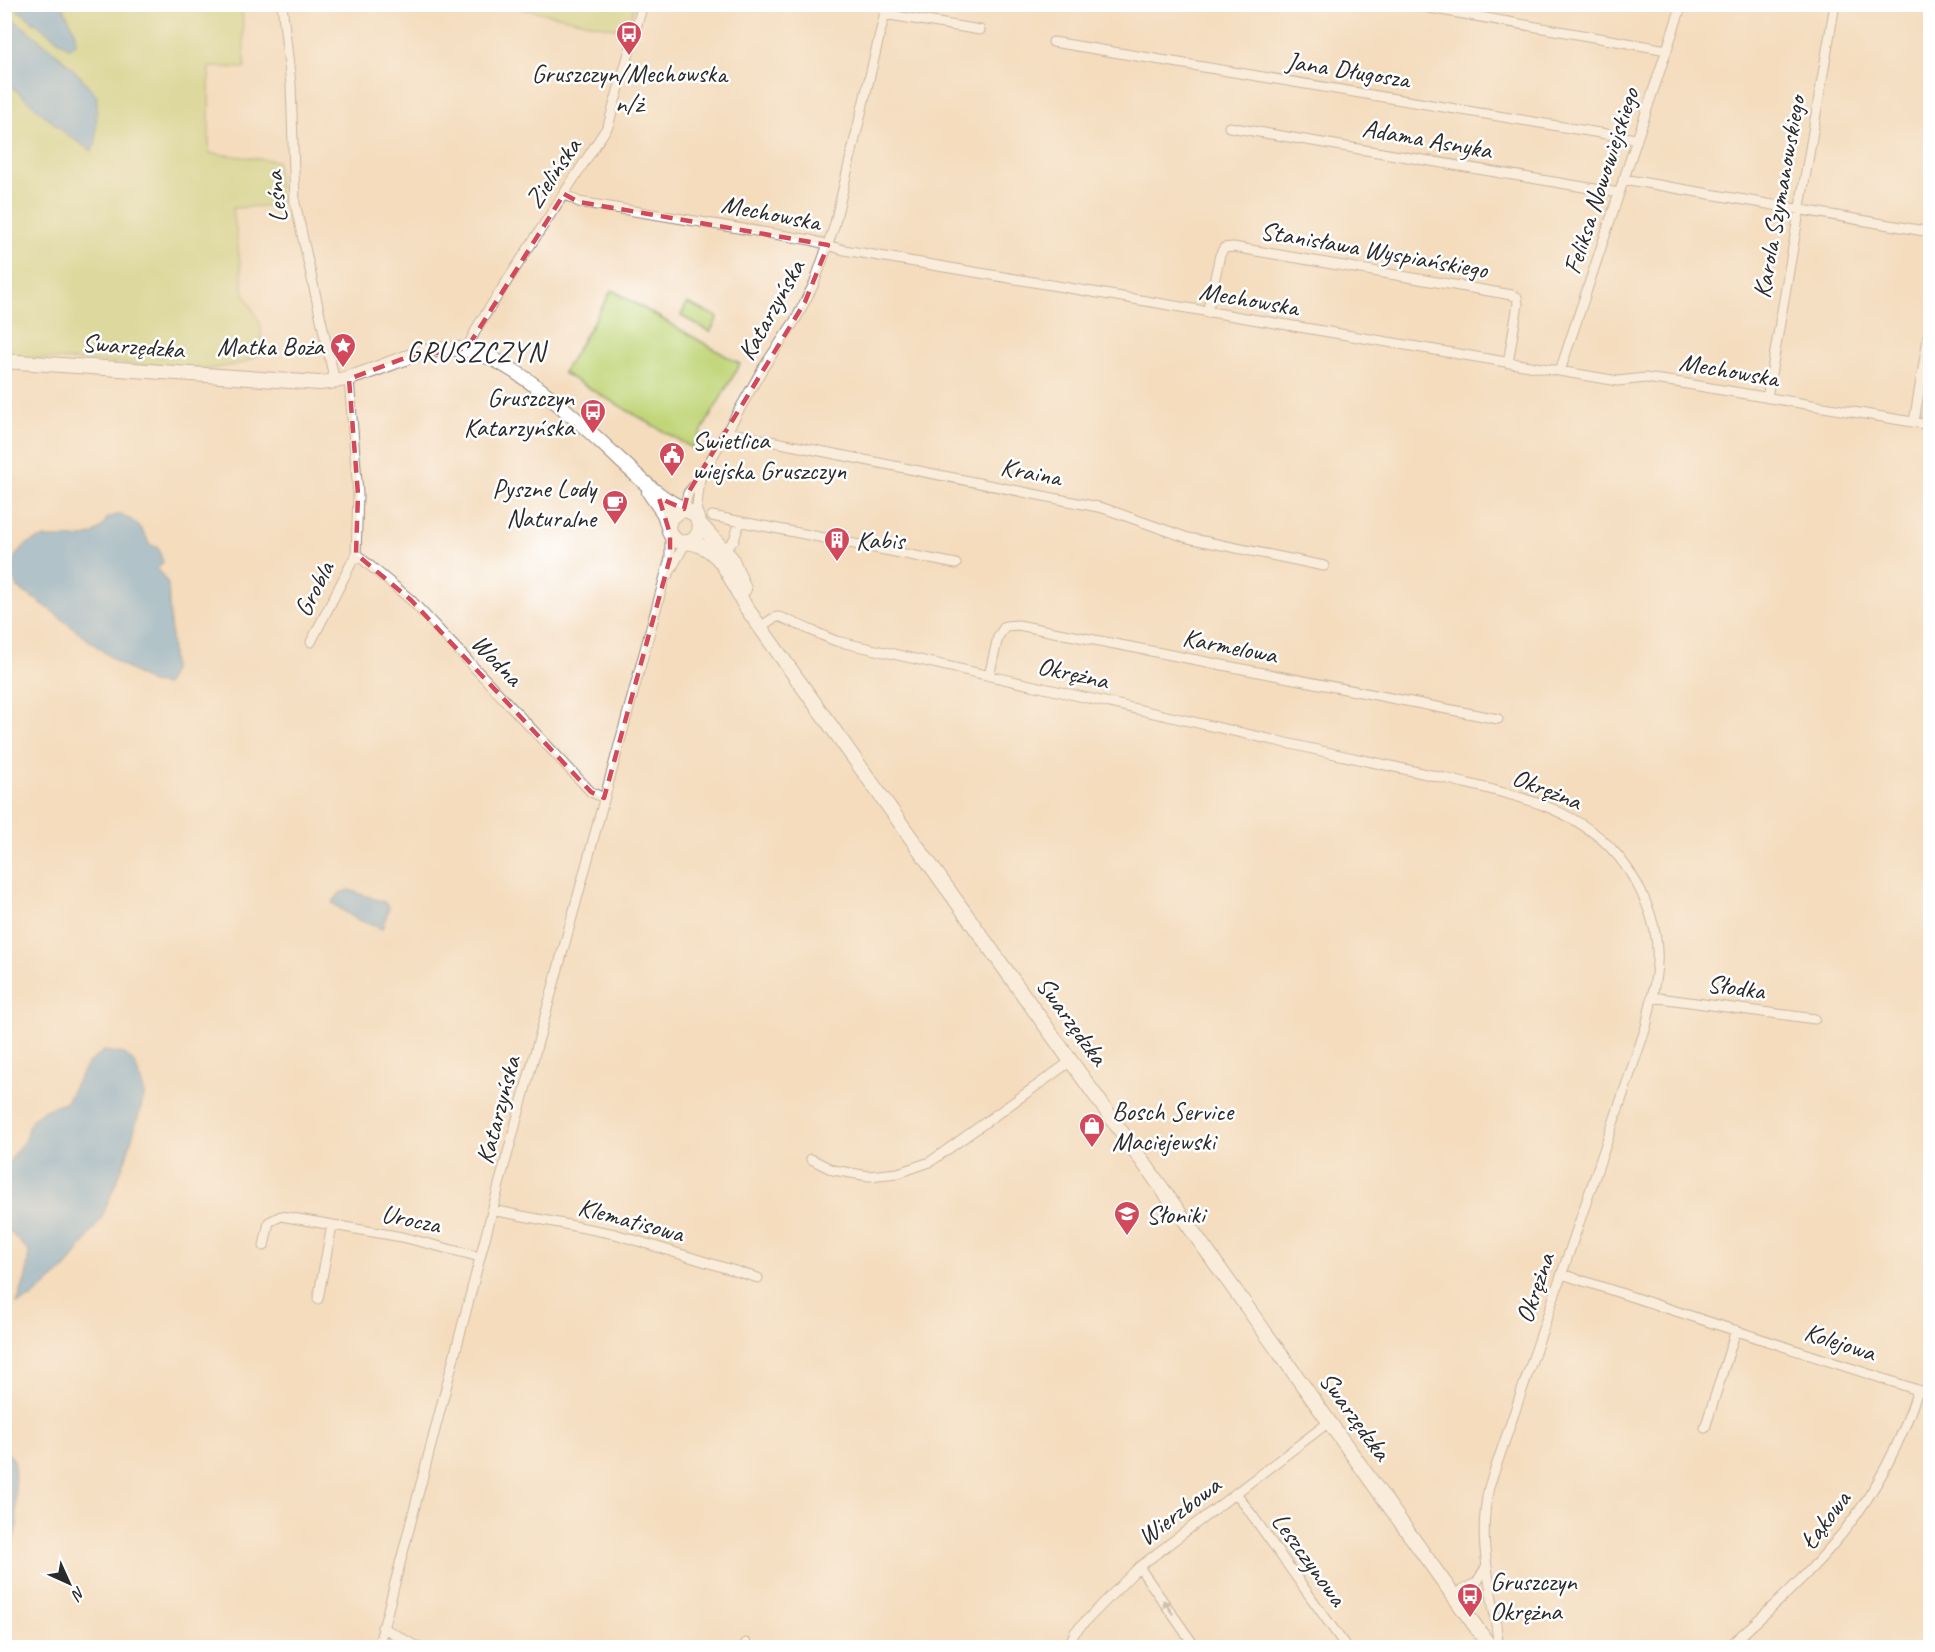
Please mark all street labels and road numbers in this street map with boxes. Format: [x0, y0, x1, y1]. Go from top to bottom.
street label: Jana Długosza [1282, 44, 1414, 96]
street label: Feliksa Nowowiejskiego [1555, 82, 1647, 278]
street label: Karola Szymanowskiego [1745, 91, 1813, 301]
street label: Adama Asnyka [1360, 111, 1496, 167]
street label: Zielińska [518, 130, 589, 214]
street label: Leśna [257, 168, 295, 224]
street label: Mechowska [719, 187, 825, 239]
street label: Stanisława Wyspiańskiego [1258, 214, 1492, 287]
street label: Katarzyńska [730, 252, 813, 366]
street label: Mechowska [1197, 274, 1303, 324]
street label: Swarzędzka [81, 326, 187, 366]
street label: Mechowska [1677, 345, 1783, 395]
street label: Kraina [998, 450, 1066, 494]
street label: Grobla [286, 555, 342, 622]
street label: Karmelowa [1180, 621, 1282, 672]
street label: Wodna [464, 627, 531, 694]
street label: Okrężna [1034, 649, 1113, 698]
street label: Okrężna [1508, 760, 1588, 818]
street label: Słodka [1705, 967, 1768, 1008]
street label: Swarzędzka [1029, 970, 1116, 1073]
street label: Katarzyńska [468, 1051, 529, 1167]
street label: Klematisowa [575, 1190, 689, 1250]
street label: Urocza [379, 1197, 445, 1242]
street label: Okrężna [1508, 1247, 1563, 1327]
street label: Kolejowa [1800, 1315, 1881, 1369]
street label: Swarzędzka [1312, 1365, 1399, 1468]
street label: Wierzbowa [1131, 1468, 1228, 1553]
street label: Łąkowa [1792, 1483, 1859, 1556]
street label: Leszczynowa [1264, 1506, 1355, 1614]

